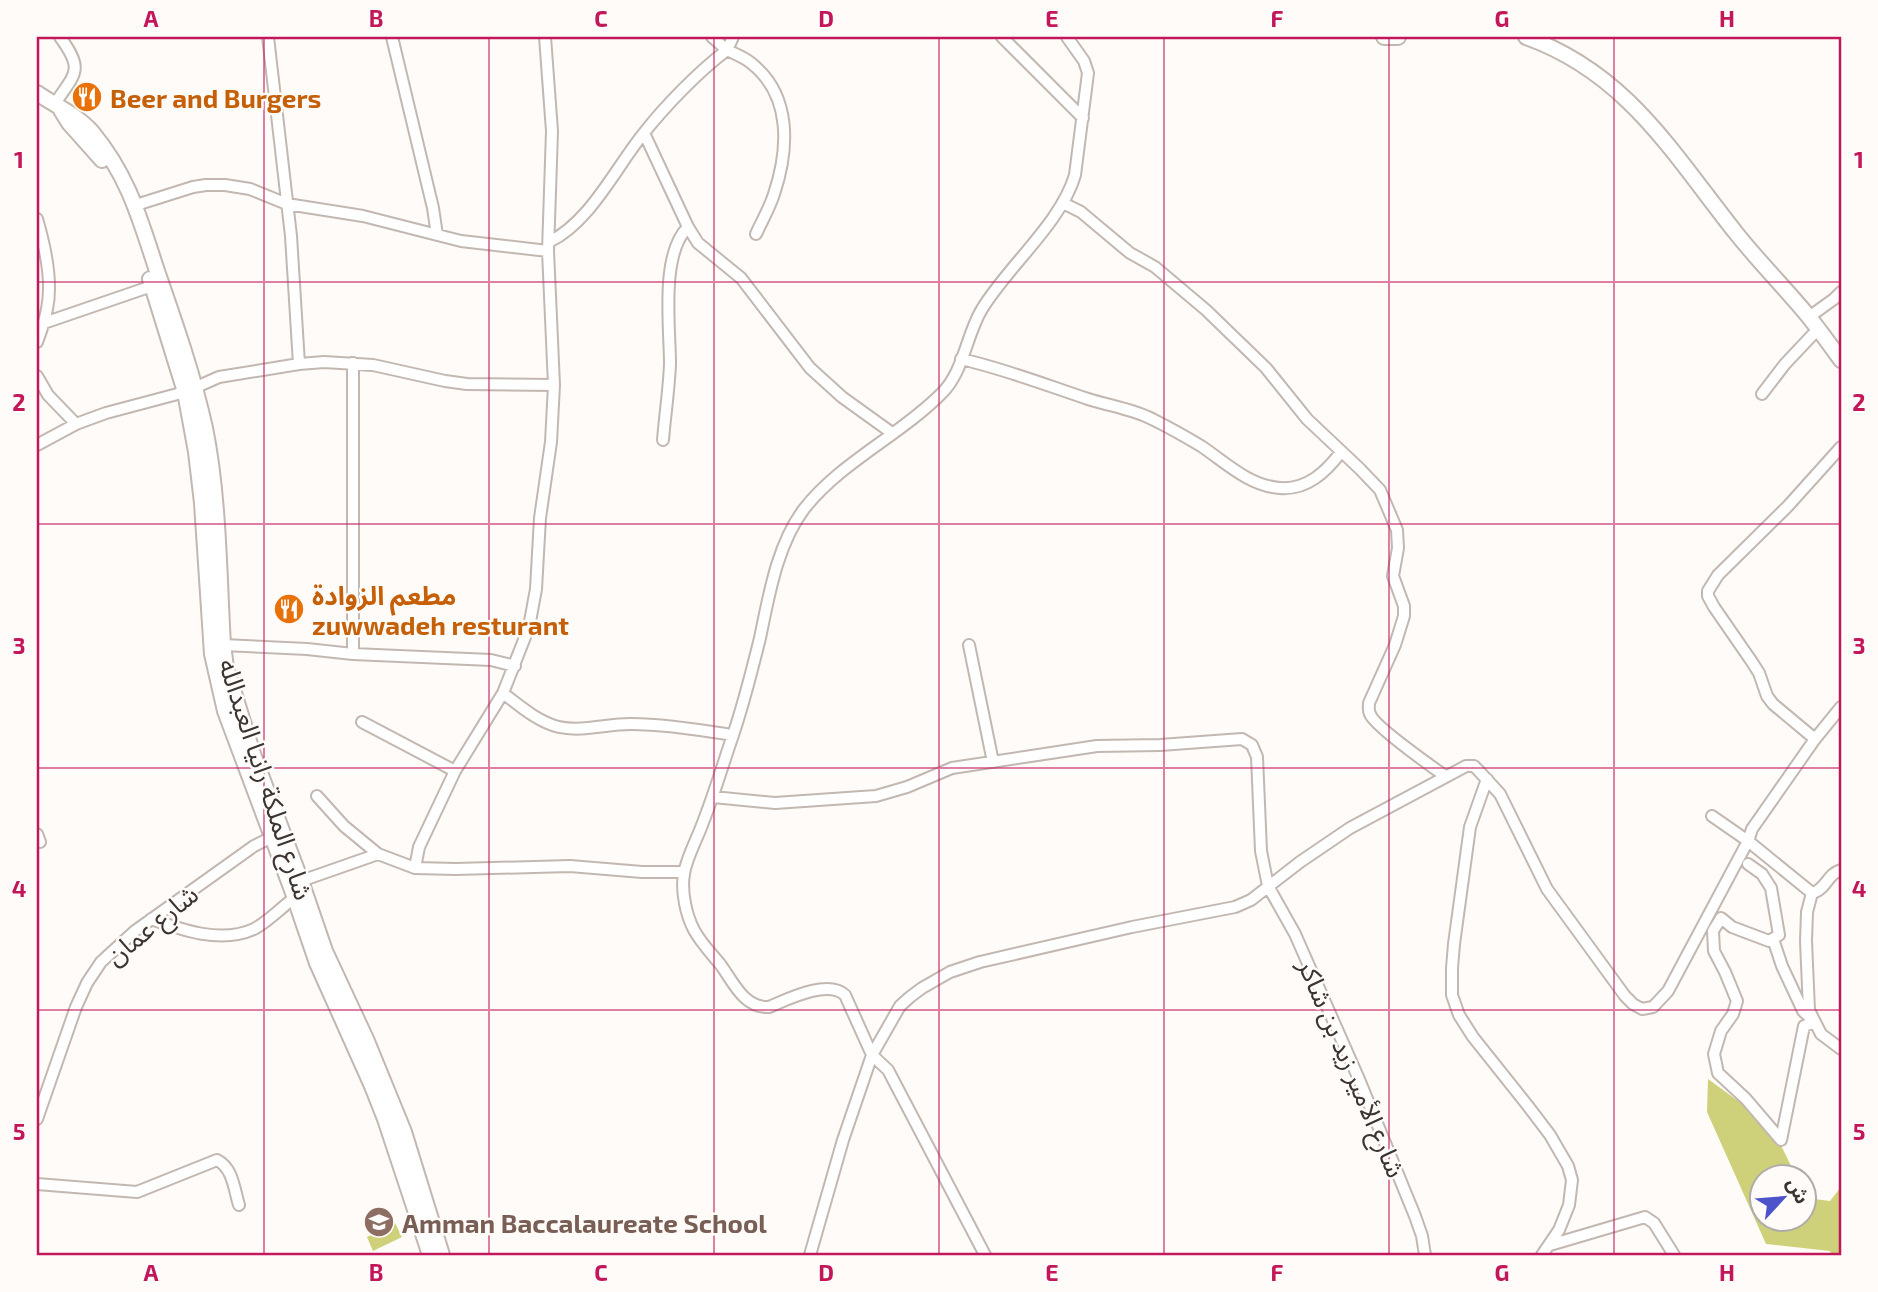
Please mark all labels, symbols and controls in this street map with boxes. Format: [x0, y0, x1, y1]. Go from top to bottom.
text: A [143, 4, 159, 32]
text: B [369, 4, 383, 32]
text: C [594, 4, 608, 32]
text: D [818, 4, 834, 32]
text: E [1045, 4, 1059, 32]
text: F [1271, 4, 1284, 32]
text: G [1495, 4, 1509, 32]
text: H [1719, 4, 1735, 32]
restaurant icon: Beer and Burgers [70, 80, 104, 114]
place label: Beer and Burgers [110, 82, 321, 113]
text: 1 [14, 145, 24, 173]
text: 1 [1854, 145, 1864, 173]
text: 2 [12, 388, 26, 416]
text: 2 [1852, 388, 1866, 416]
place label: مطعم الزوادة zuwwadeh resturant [312, 579, 569, 640]
restaurant icon: مطعم الزوادة zuwwadeh resturant [272, 592, 306, 626]
text: 3 [12, 631, 26, 659]
text: 3 [1852, 631, 1866, 659]
street label: شارع الملكة رانيا العبدالله [209, 655, 321, 905]
text: 4 [12, 874, 26, 902]
text: 4 [1852, 874, 1866, 902]
street label: شارع عمان [99, 877, 207, 975]
street label: شارع الأمير زيد بن شاكر [1288, 953, 1413, 1184]
text: 5 [13, 1117, 25, 1145]
text: 5 [1853, 1117, 1865, 1145]
north arrow [1748, 1162, 1818, 1232]
text: ش [1783, 1174, 1815, 1207]
school or university icon: Amman Baccalaureate School [362, 1205, 396, 1239]
place label: Amman Baccalaureate School [402, 1207, 767, 1238]
text: A [143, 1258, 159, 1286]
text: B [369, 1258, 383, 1286]
text: C [594, 1258, 608, 1286]
text: D [818, 1258, 834, 1286]
text: E [1045, 1258, 1059, 1286]
text: F [1271, 1258, 1284, 1286]
text: G [1495, 1258, 1509, 1286]
text: H [1719, 1258, 1735, 1286]

